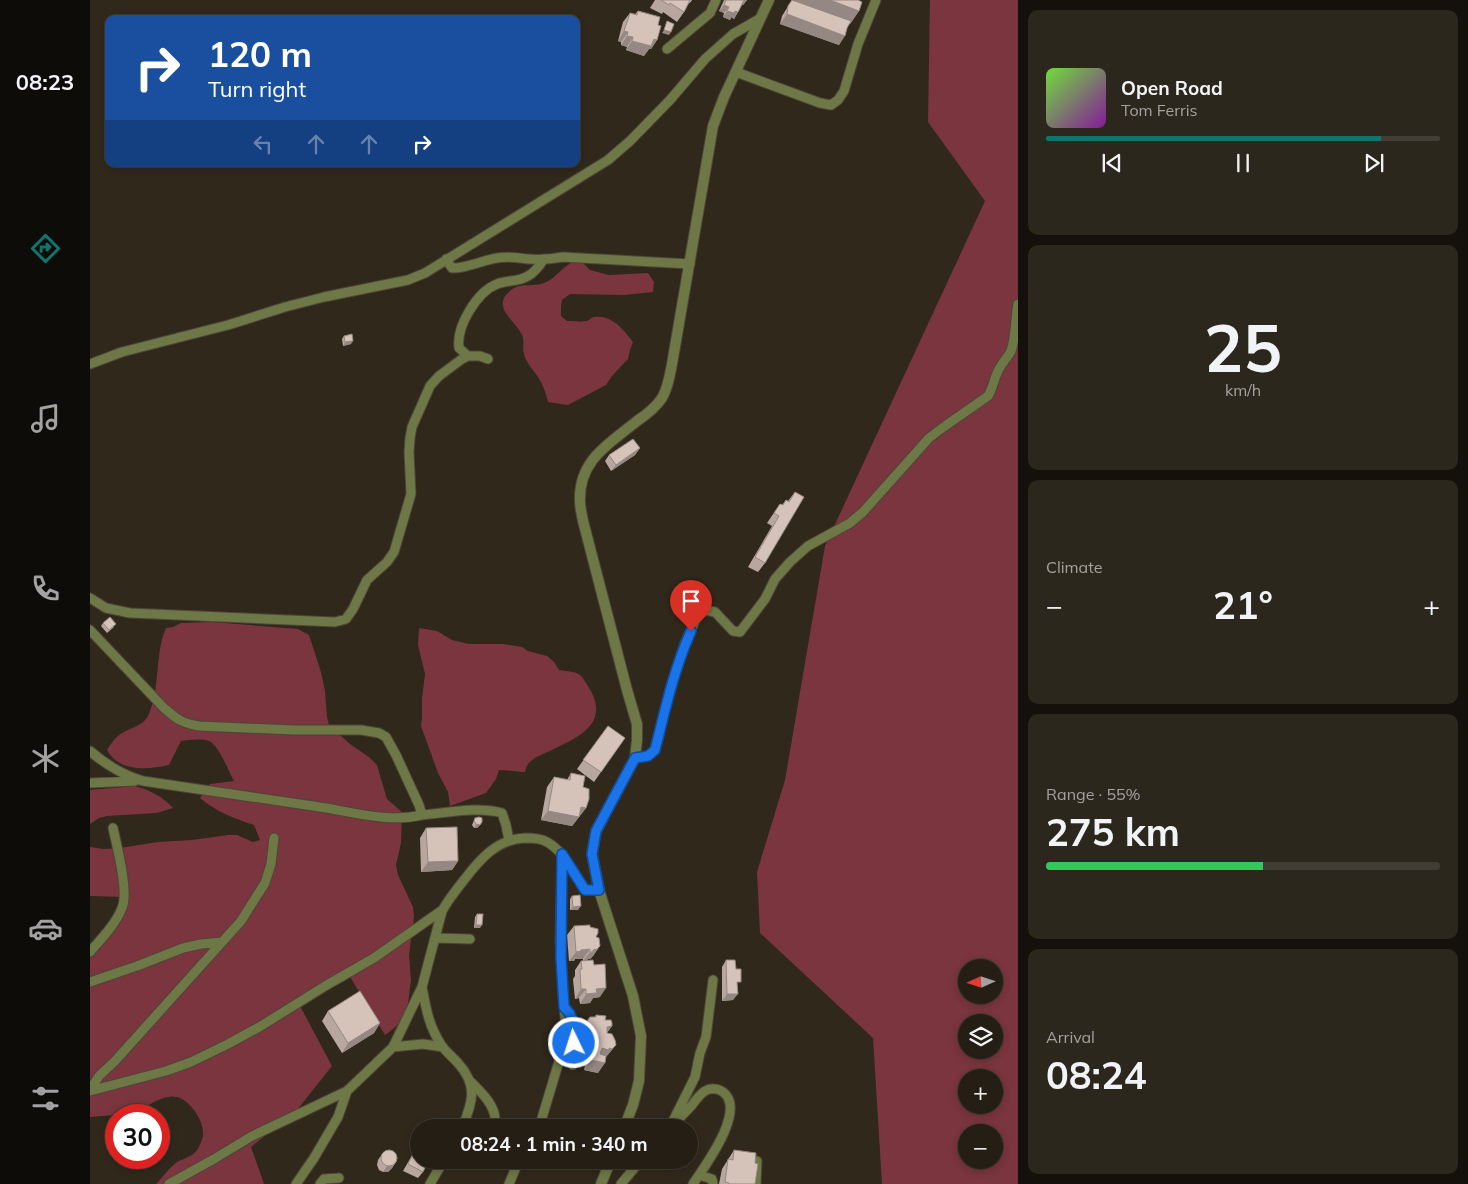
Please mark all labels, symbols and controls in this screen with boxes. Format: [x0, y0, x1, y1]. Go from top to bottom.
text: 120 m [208, 32, 312, 76]
icon: right [125, 35, 190, 100]
text: 08:23 [16, 68, 74, 96]
text: Turn right [208, 75, 306, 103]
text: Open Road [1121, 76, 1223, 100]
text: Tom Ferris [1121, 100, 1198, 120]
icon: left [249, 130, 277, 158]
icon: ahead [302, 130, 330, 158]
icon: ahead [355, 130, 383, 158]
icon: right [408, 130, 436, 158]
icon: previous [1098, 149, 1126, 177]
icon: pause [1229, 149, 1257, 177]
icon: next [1360, 149, 1388, 177]
icon: directions [28, 231, 63, 266]
text: 25 [1204, 307, 1282, 388]
text: km/h [1225, 380, 1261, 400]
icon: music [28, 401, 63, 436]
text: Climate [1046, 557, 1102, 577]
icon: phone [28, 571, 63, 606]
pin [670, 580, 712, 631]
text: 21° [1213, 581, 1273, 629]
icon: arrive [677, 587, 705, 615]
text: − [1046, 588, 1063, 623]
text: + [1423, 588, 1440, 623]
icon: climate [28, 741, 63, 776]
text: Range · 55% [1046, 784, 1141, 804]
text: 275 km [1046, 808, 1180, 856]
icon: car [28, 911, 63, 946]
north arrow [958, 959, 1002, 1004]
map controls [958, 959, 1003, 1169]
button: layers [958, 1014, 1003, 1059]
position arrow [547, 1016, 599, 1068]
text: Arrival [1046, 1027, 1095, 1047]
text: 08:24 [1046, 1051, 1147, 1099]
button: + [958, 1069, 1003, 1114]
icon: filters [28, 1081, 63, 1116]
speed limit sign: 30 [105, 1104, 170, 1169]
button: − [958, 1124, 1003, 1169]
text: 08:24 · 1 min · 340 m [460, 1132, 648, 1156]

